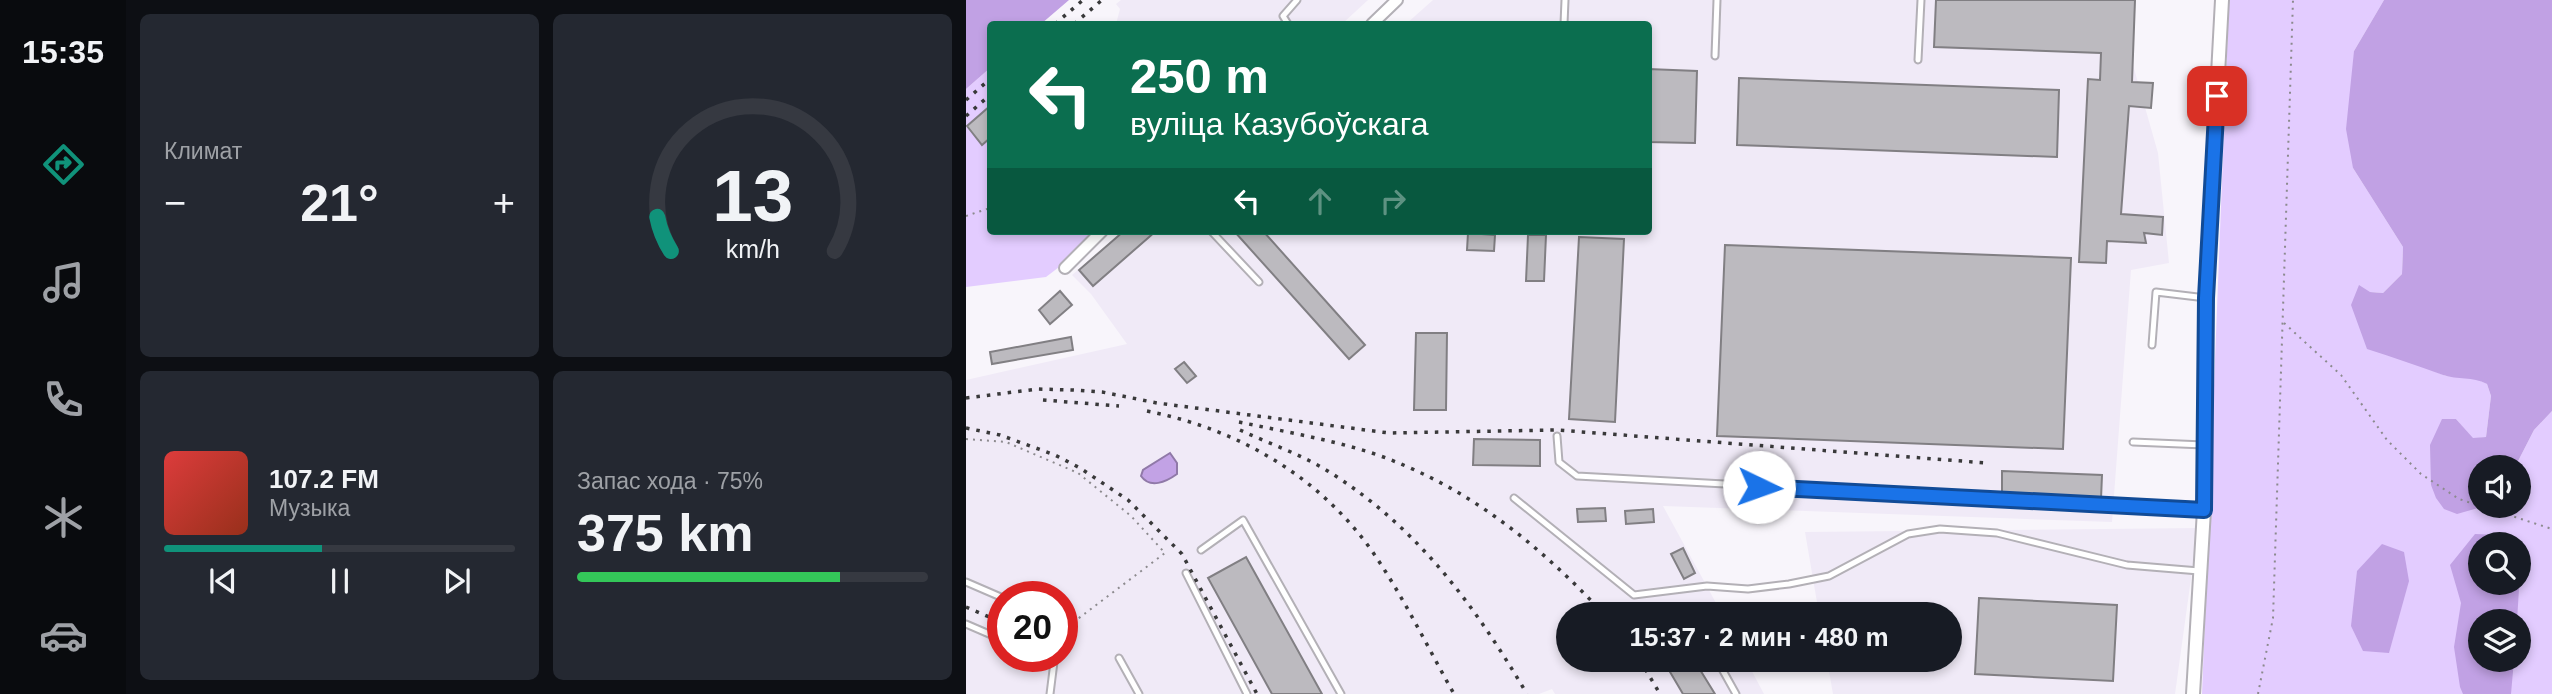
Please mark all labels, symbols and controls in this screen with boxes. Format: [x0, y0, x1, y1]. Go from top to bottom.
text: 15:35 [22, 34, 104, 70]
icon: left [1015, 49, 1106, 140]
text: 250 m [1130, 49, 1269, 103]
pin [2187, 66, 2247, 126]
icon: arrive [2198, 77, 2236, 115]
text: вуліца Казубоўскага [1130, 106, 1429, 142]
text: Климат [164, 138, 242, 164]
icon: directions [39, 140, 88, 189]
text: 13 [712, 156, 793, 237]
text: 21° [300, 174, 379, 232]
text: − [164, 182, 186, 224]
text: + [493, 182, 515, 224]
icon: left [1228, 182, 1266, 220]
icon: ahead [1301, 182, 1339, 220]
icon: right [1374, 182, 1412, 220]
text: km/h [725, 235, 780, 263]
icon: music [39, 258, 88, 307]
icon: phone [39, 375, 88, 424]
position arrow [1722, 450, 1796, 524]
map controls [2468, 455, 2531, 672]
button: sound [2468, 455, 2531, 518]
text: 107.2 FM [269, 464, 379, 494]
text: Запас хода · 75% [577, 468, 763, 494]
icon: climate [39, 493, 88, 542]
text: Музыка [269, 495, 350, 521]
text: 375 km [577, 504, 753, 562]
button: search [2468, 532, 2531, 595]
icon: previous [204, 562, 242, 600]
icon: pause [321, 562, 359, 600]
icon: next [438, 562, 476, 600]
speed limit sign: 20 [987, 581, 1078, 672]
button: layers [2468, 609, 2531, 672]
icon: car [39, 611, 88, 660]
text: 15:37 · 2 мин · 480 m [1629, 622, 1889, 652]

